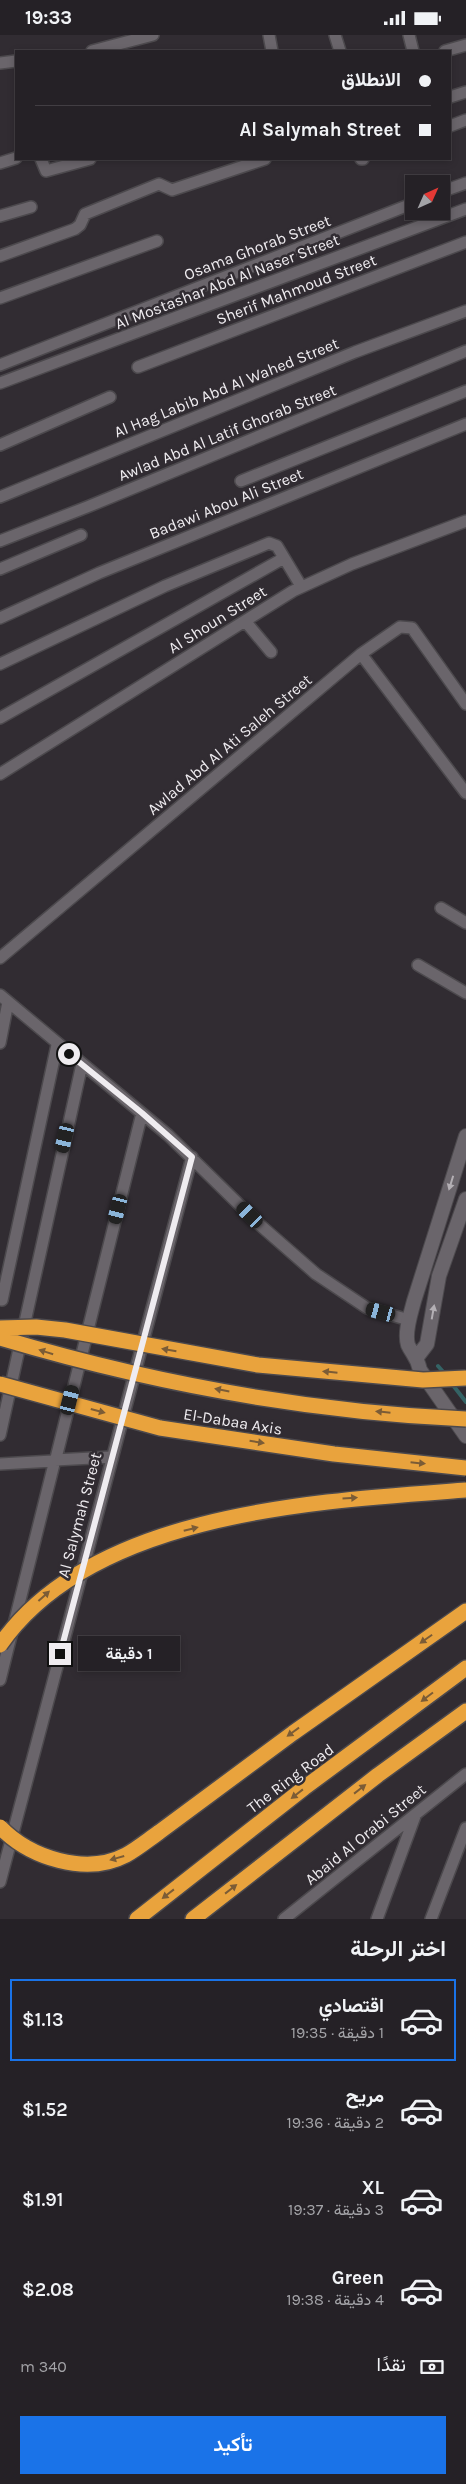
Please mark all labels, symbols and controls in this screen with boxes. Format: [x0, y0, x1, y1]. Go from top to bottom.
text: 19:33 [25, 7, 72, 29]
text: الانطلاق [341, 69, 401, 91]
text: Al Salymah Street [239, 119, 401, 141]
north arrow [405, 175, 450, 220]
map controls [405, 175, 450, 220]
street label: Osama Ghorab Street [181, 211, 333, 284]
street label: Al Mostashar Abd Al Naser Street [112, 230, 342, 333]
street label: Sherif Mahmoud Street [213, 250, 379, 329]
street label: Al Hag Labib Abd Al Wahed Street [111, 334, 341, 441]
street label: Awlad Abd Al Latif Ghorab Street [115, 380, 339, 485]
street label: Badawi Abou Ali Street [146, 464, 306, 543]
street label: Al Shoun Street [164, 582, 270, 657]
street label: Awlad Abd Al Ati Saleh Street [143, 670, 315, 819]
route start [58, 1043, 80, 1065]
car [54, 1122, 75, 1154]
one-way arrow [447, 1176, 455, 1191]
car [107, 1193, 128, 1225]
car [234, 1199, 265, 1231]
car [364, 1301, 397, 1323]
one-way arrow [429, 1304, 437, 1320]
one-way arrow [161, 1346, 177, 1354]
one-way arrow [38, 1347, 53, 1355]
one-way arrow [322, 1368, 338, 1376]
car [59, 1384, 80, 1416]
one-way arrow [213, 1386, 229, 1394]
street label: El-Dabaa Axis [182, 1404, 284, 1439]
one-way arrow [90, 1407, 105, 1415]
one-way arrow [374, 1408, 390, 1416]
one-way arrow [249, 1439, 265, 1447]
street label: Al Salymah Street [54, 1450, 105, 1580]
one-way arrow [410, 1459, 426, 1467]
one-way arrow [343, 1494, 359, 1502]
one-way arrow [183, 1525, 198, 1533]
one-way arrow [38, 1590, 50, 1602]
one-way arrow [419, 1634, 433, 1644]
callout: 1 دقيقة [78, 1637, 180, 1671]
route end [49, 1643, 71, 1665]
text: 1 دقيقة [105, 1644, 153, 1663]
one-way arrow [420, 1692, 434, 1702]
one-way arrow [287, 1727, 300, 1738]
street label: The Ring Road [243, 1740, 337, 1817]
street label: Abaid Al Orabi Street [301, 1780, 430, 1889]
one-way arrow [353, 1784, 366, 1795]
one-way arrow [290, 1789, 303, 1800]
one-way arrow [109, 1854, 124, 1862]
one-way arrow [224, 1884, 238, 1894]
one-way arrow [162, 1889, 175, 1900]
text: اختر الرحلة [350, 1936, 446, 1962]
text: اقتصادي [319, 1995, 384, 2017]
icon: car [399, 1998, 444, 2043]
text: $1.13 [22, 2009, 64, 2031]
text: 1 دقيقة · 19:35 [291, 2023, 384, 2042]
text: مريح [346, 2085, 384, 2107]
icon: car [399, 2088, 444, 2133]
text: $1.52 [22, 2099, 68, 2121]
text: 2 دقيقة · 19:36 [287, 2113, 384, 2132]
text: XL [362, 2177, 384, 2199]
icon: car [399, 2178, 444, 2223]
text: $1.91 [22, 2189, 63, 2211]
text: 3 دقيقة · 19:37 [288, 2200, 384, 2219]
text: Green [332, 2267, 384, 2289]
icon: car [399, 2268, 444, 2313]
text: $2.08 [22, 2279, 74, 2301]
text: 4 دقيقة · 19:38 [286, 2290, 384, 2309]
icon: cash [418, 2353, 446, 2381]
text: نقدًا [377, 2354, 406, 2376]
text: 340 m [20, 2357, 67, 2376]
button: تأكيد [20, 2416, 446, 2474]

